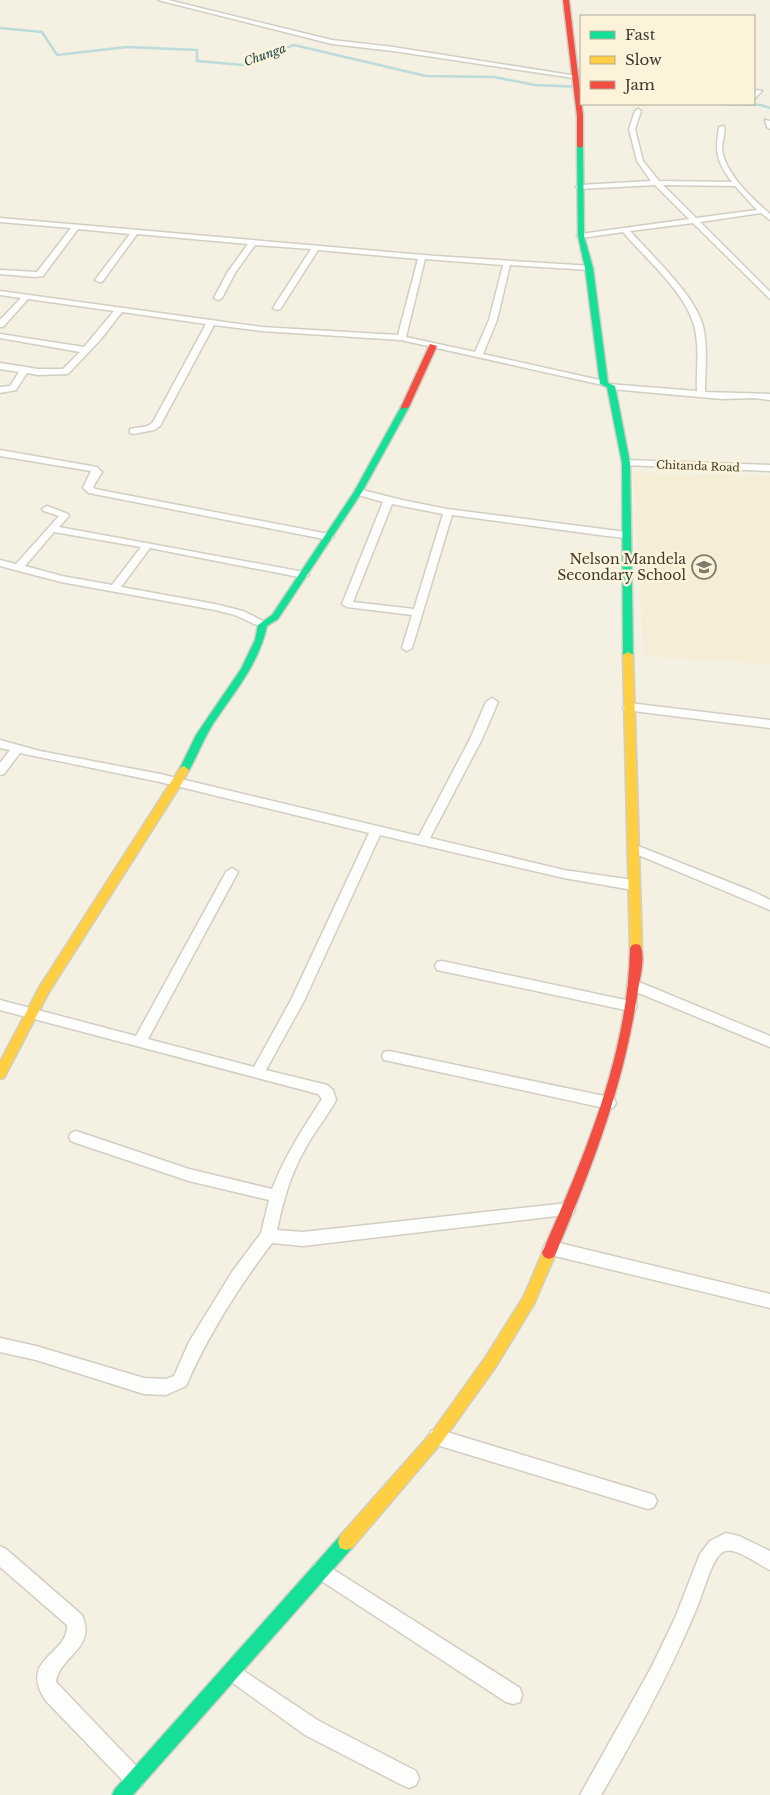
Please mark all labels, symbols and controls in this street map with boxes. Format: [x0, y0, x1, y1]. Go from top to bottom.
legend [580, 15, 755, 105]
text: Fast [625, 25, 656, 44]
water label: Chunga [242, 40, 288, 69]
text: Slow [625, 50, 662, 69]
text: Jam [623, 75, 655, 94]
street label: Chitanda Road [656, 458, 741, 474]
place label: Nelson Mandela Secondary School [557, 550, 686, 584]
school or university icon: Nelson Mandela Secondary School [691, 554, 717, 580]

